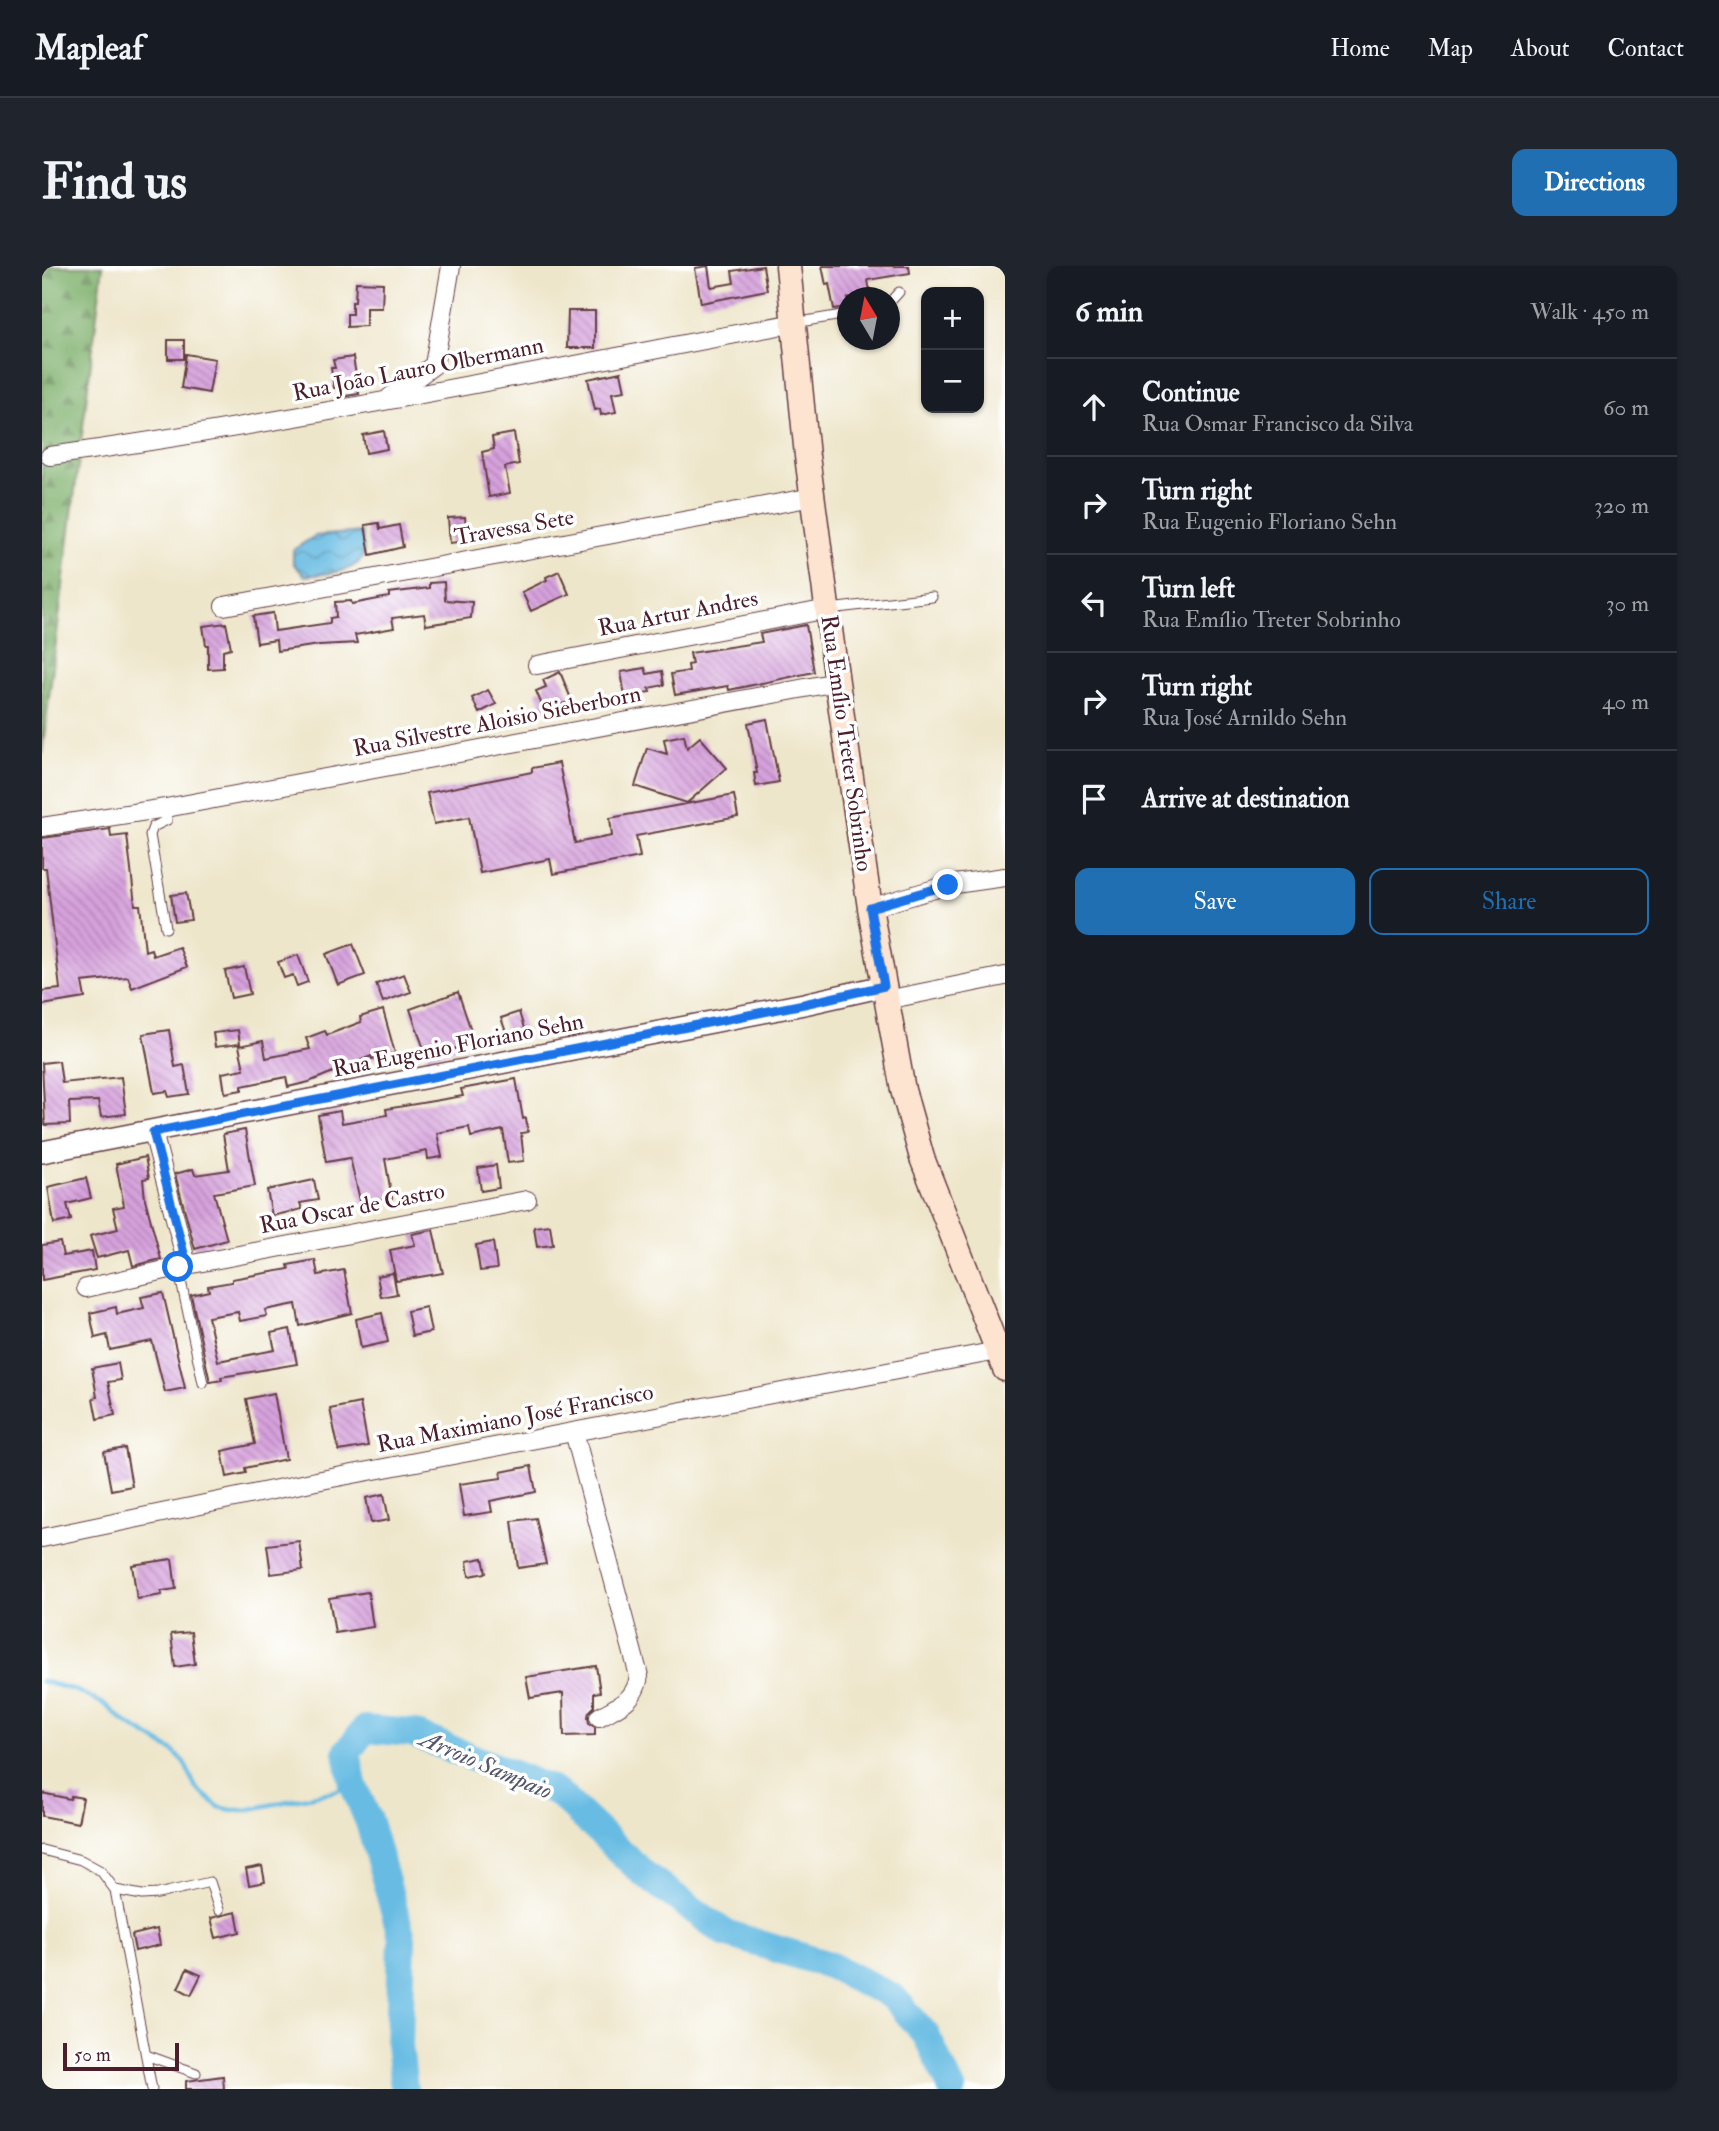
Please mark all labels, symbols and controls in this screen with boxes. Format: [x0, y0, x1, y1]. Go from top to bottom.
text: Mapleaf [35, 28, 143, 69]
text: Home [1330, 33, 1390, 64]
text: Map [1428, 33, 1473, 64]
text: About [1511, 33, 1570, 64]
text: Contact [1608, 33, 1684, 64]
button: Directions [1512, 149, 1677, 216]
text: Find us [42, 152, 187, 213]
north arrow [837, 287, 900, 350]
map controls [921, 287, 984, 413]
button: + [921, 287, 984, 350]
text: 6 min [1075, 293, 1143, 330]
text: Walk · 450 m [1530, 297, 1649, 326]
street label: Rua João Lauro Olbermann [290, 330, 546, 408]
button: − [921, 350, 984, 413]
text: Continue [1142, 377, 1240, 409]
icon: ahead [1075, 388, 1113, 426]
text: 60 m [1603, 393, 1649, 422]
text: Rua Osmar Francisco da Silva [1142, 409, 1413, 438]
text: Turn right [1142, 475, 1252, 507]
icon: right [1075, 486, 1113, 524]
text: 320 m [1594, 491, 1649, 520]
street label: Travessa Sete [452, 502, 577, 552]
text: Rua Eugenio Floriano Sehn [1142, 507, 1397, 536]
text: Turn left [1142, 573, 1235, 605]
street label: Rua Artur Andres [596, 583, 760, 643]
icon: left [1075, 584, 1113, 622]
text: 30 m [1606, 589, 1649, 618]
text: Rua Emílio Treter Sobrinho [1142, 605, 1401, 634]
street label: Rua Emílio Treter Sobrinho [815, 613, 879, 873]
text: Turn right [1142, 671, 1252, 703]
street label: Rua Silvestre Aloisio Sieberborn [351, 679, 644, 763]
icon: right [1075, 682, 1113, 720]
text: 40 m [1602, 687, 1649, 716]
text: Rua José Arnildo Sehn [1142, 703, 1347, 732]
icon: arrive [1075, 780, 1113, 818]
text: Arrive at destination [1142, 783, 1350, 815]
button: Save [1075, 868, 1355, 935]
button: Share [1369, 868, 1649, 935]
route end [932, 869, 963, 900]
street label: Rua Eugenio Floriano Sehn [330, 1006, 586, 1084]
street label: Rua Oscar de Castro [257, 1176, 447, 1240]
route start [162, 1251, 193, 1282]
street label: Rua Maximiano José Francisco [374, 1377, 656, 1459]
water label: Arroio Sampaio [412, 1722, 557, 1807]
scale bar [63, 2040, 178, 2072]
text: 50 m [74, 2043, 111, 2067]

